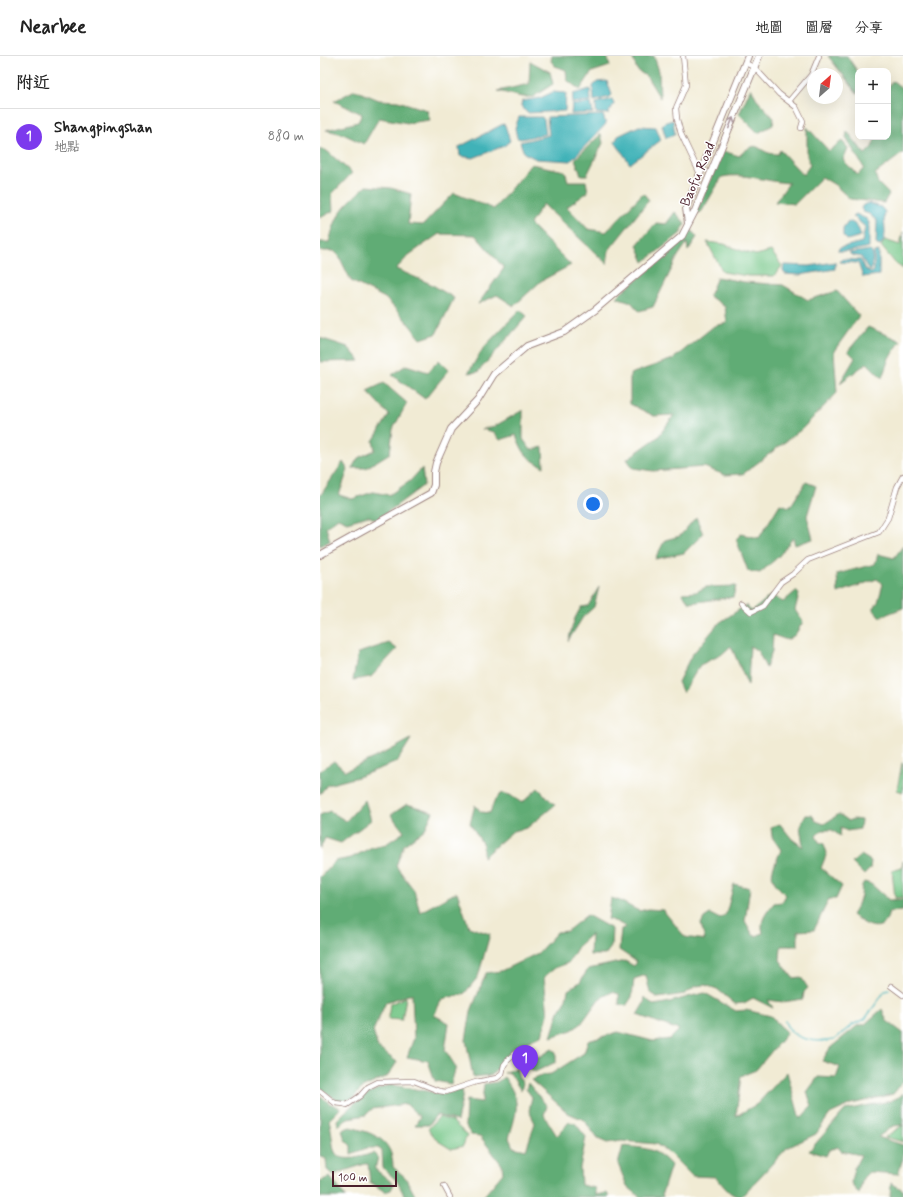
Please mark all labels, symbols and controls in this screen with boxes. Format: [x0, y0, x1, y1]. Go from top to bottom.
text: Nearbee [20, 15, 86, 40]
text: 地圖 [755, 19, 783, 37]
text: 圖層 [805, 19, 833, 37]
text: 分享 [855, 19, 883, 37]
north arrow [807, 68, 843, 104]
map controls [855, 68, 891, 140]
button: + [855, 68, 891, 104]
text: 附近 [16, 72, 50, 94]
button: − [855, 104, 891, 140]
text: Shangpingshan [54, 118, 152, 138]
one-way arrow [728, 118, 736, 130]
text: 1 [26, 128, 32, 145]
text: 880 m [268, 128, 304, 145]
text: 地點 [54, 139, 80, 156]
street label: Baofu Road [676, 139, 720, 209]
your location [583, 494, 603, 514]
pin: 1 [512, 1045, 538, 1078]
scale bar [332, 1169, 397, 1188]
text: 100 m [338, 1171, 368, 1185]

